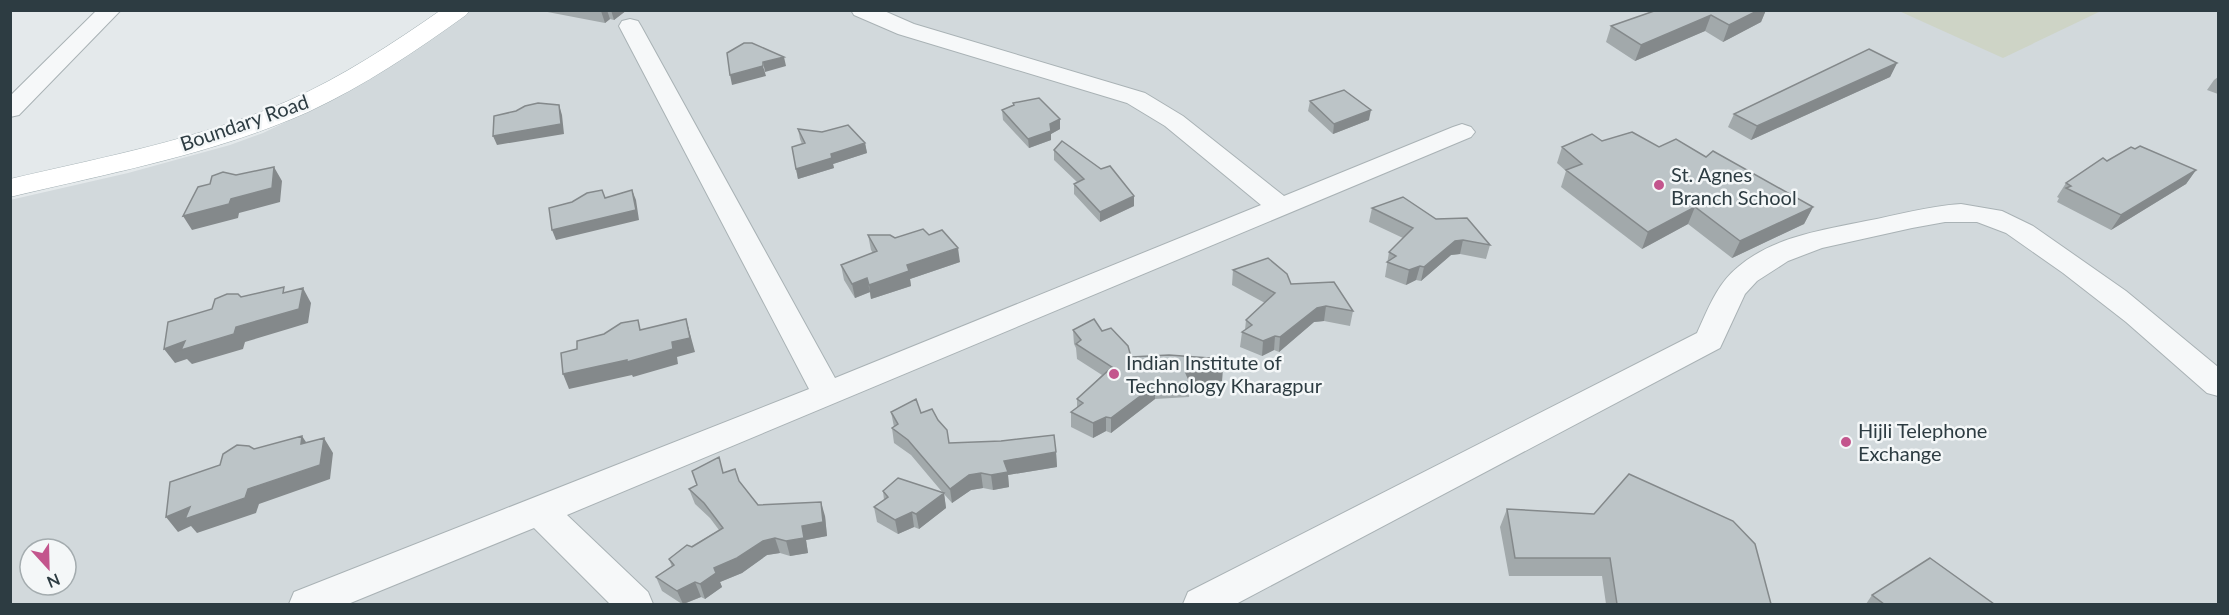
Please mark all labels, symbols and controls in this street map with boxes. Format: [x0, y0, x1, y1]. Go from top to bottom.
street label: Boundary Road [177, 89, 311, 155]
place label: St. Agnes Branch School [1671, 162, 1797, 209]
marker: St. Agnes Branch School [1652, 178, 1666, 192]
place label: Indian Institute of Technology Kharagpur [1126, 350, 1323, 397]
marker: Indian Institute of Technology Kharagpur [1107, 367, 1121, 381]
place label: Hijli Telephone Exchange [1858, 418, 1987, 465]
marker: Hijli Telephone Exchange [1839, 435, 1853, 449]
north arrow [18, 537, 78, 597]
text: N [45, 570, 63, 592]

